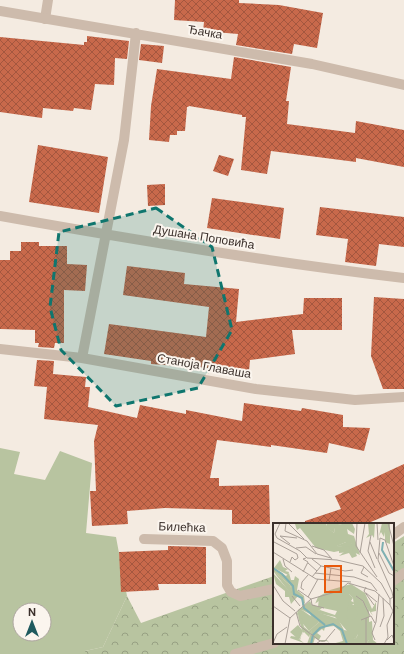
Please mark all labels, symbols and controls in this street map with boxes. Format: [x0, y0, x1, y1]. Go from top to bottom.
street label: Ђачка [186, 21, 224, 43]
street label: Душана Поповића [152, 221, 256, 253]
street label: Станоја Главаша [156, 350, 253, 382]
street label: Билећка [158, 518, 206, 536]
inset map [273, 523, 394, 644]
north arrow [12, 602, 52, 642]
text: N [28, 605, 36, 619]

